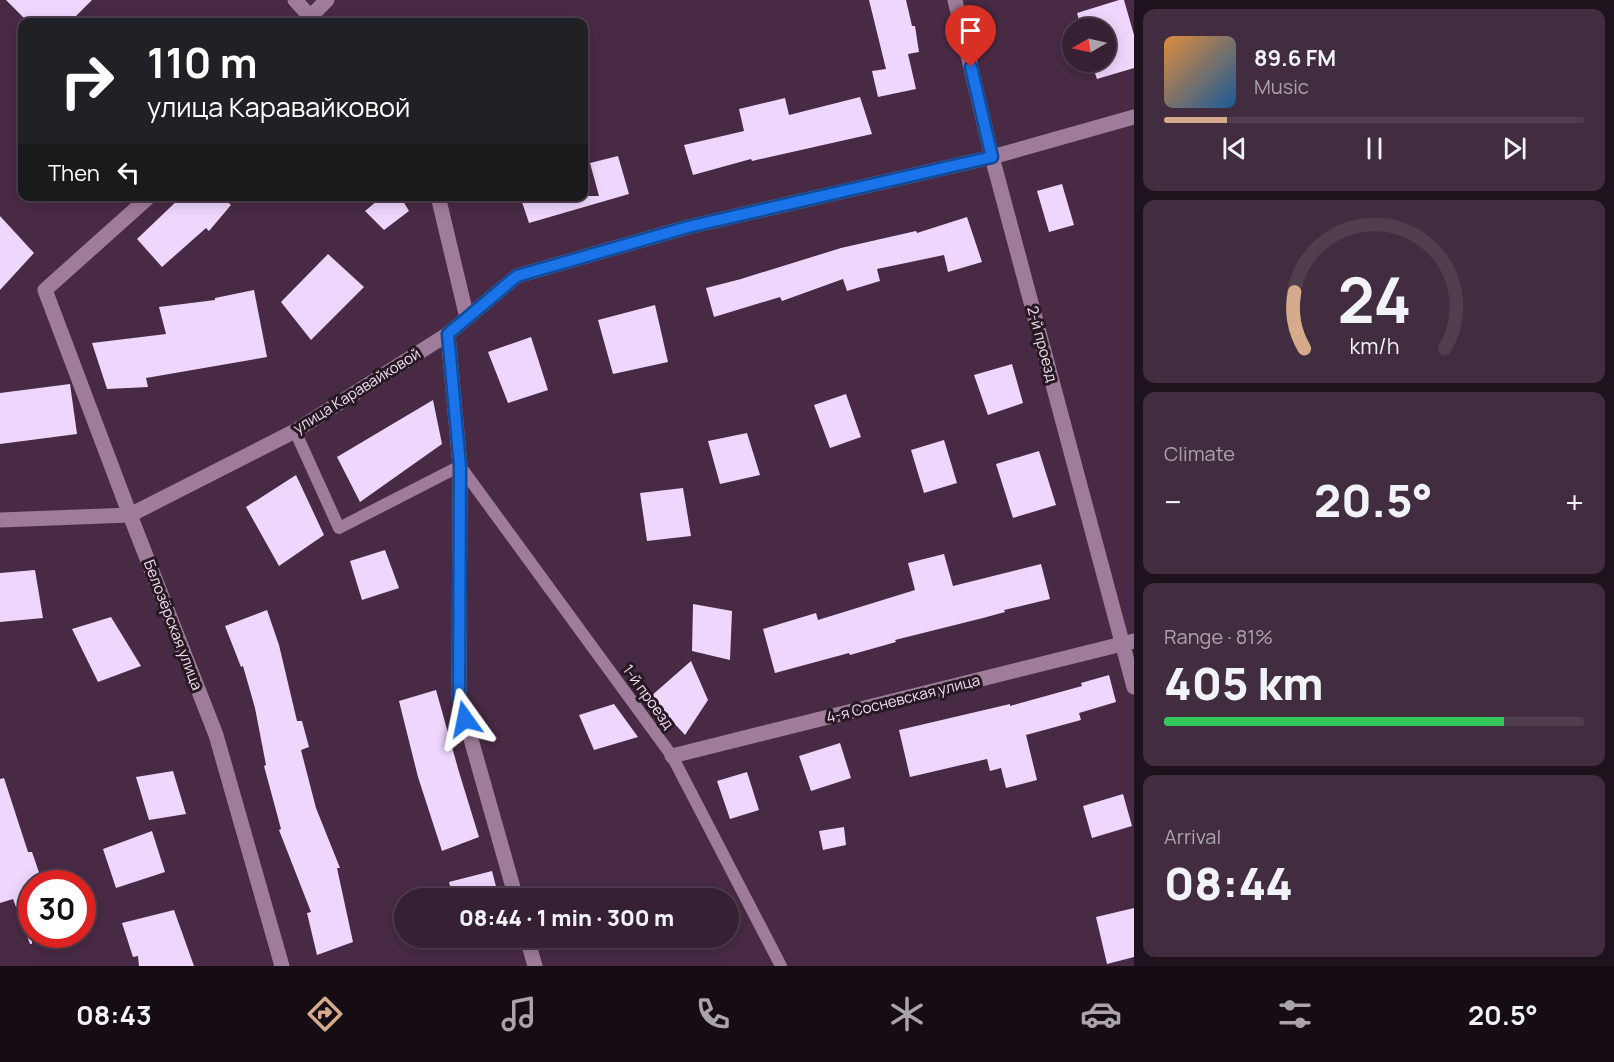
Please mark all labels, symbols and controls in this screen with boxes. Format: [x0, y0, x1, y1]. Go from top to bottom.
pin [945, 5, 996, 67]
icon: arrive [954, 14, 987, 47]
north arrow [1062, 18, 1116, 72]
map controls [1062, 18, 1116, 72]
text: 110 m [147, 33, 258, 91]
icon: right [48, 42, 126, 120]
text: 89.6 FM [1254, 43, 1336, 73]
text: Music [1254, 73, 1309, 100]
text: улица Каравайковой [147, 88, 410, 125]
icon: previous [1218, 132, 1251, 165]
icon: pause [1358, 132, 1391, 165]
icon: next [1498, 132, 1531, 165]
icon: left [112, 156, 145, 189]
text: Then [48, 158, 100, 188]
text: 24 [1337, 256, 1411, 342]
street label: 2-й проезд [1022, 304, 1063, 384]
text: km/h [1349, 331, 1399, 360]
street label: улица Каравайковой [289, 343, 424, 438]
text: Climate [1164, 440, 1235, 467]
text: 20.5° [1314, 469, 1433, 531]
text: − [1164, 479, 1182, 524]
text: + [1565, 479, 1584, 524]
street label: Белозёрская улица [139, 557, 208, 693]
text: Range · 81% [1164, 623, 1273, 650]
text: 405 km [1164, 652, 1324, 714]
street label: 1-й проезд [618, 660, 679, 733]
street label: 4-я Сосневская улица [824, 669, 982, 728]
position arrow [433, 687, 497, 751]
text: Arrival [1164, 823, 1221, 850]
text: 08:44 [1164, 852, 1293, 914]
speed limit sign: 30 [18, 870, 96, 948]
text: 08:44 · 1 min · 300 m [459, 903, 674, 933]
icon: directions [304, 993, 346, 1035]
icon: music [498, 993, 540, 1035]
icon: phone [692, 993, 734, 1035]
icon: climate [886, 993, 928, 1035]
icon: car [1080, 993, 1122, 1035]
icon: filters [1274, 993, 1316, 1035]
text: 08:43 [76, 996, 152, 1033]
text: 20.5° [1468, 996, 1538, 1033]

